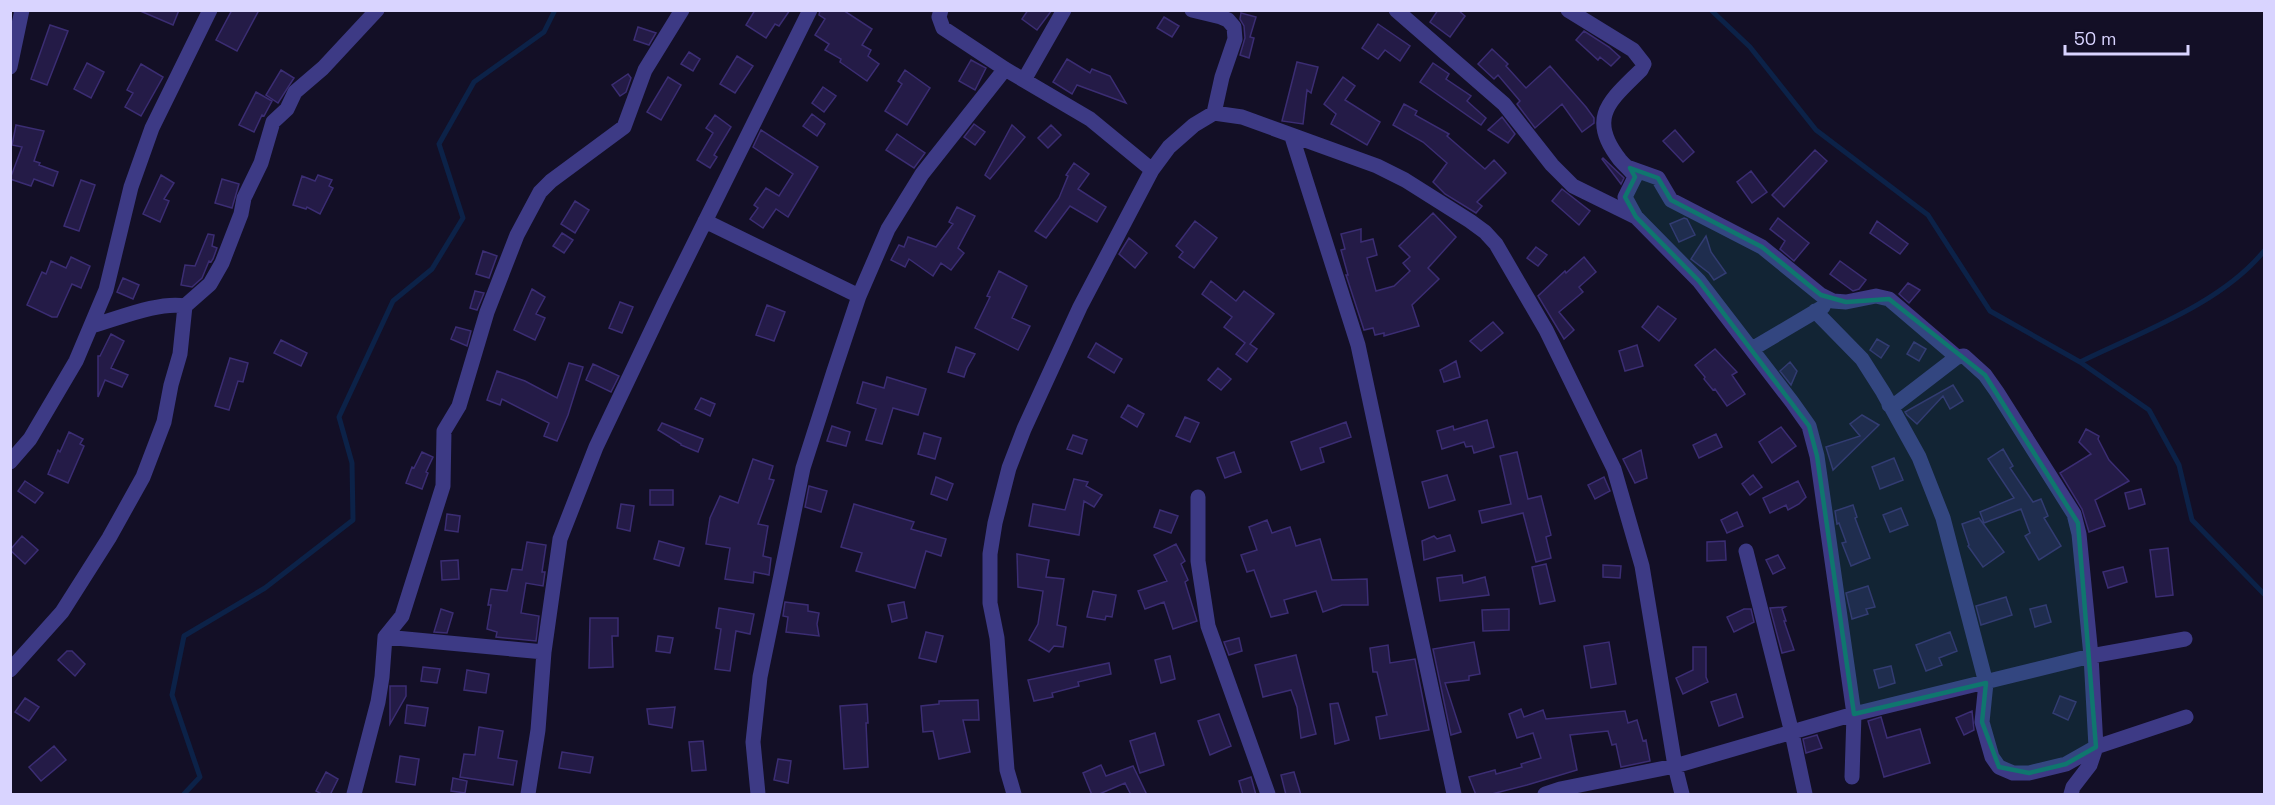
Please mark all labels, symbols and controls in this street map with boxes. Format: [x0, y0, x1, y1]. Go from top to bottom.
scale bar [2065, 18, 2188, 56]
text: 50 m [2074, 27, 2116, 50]

